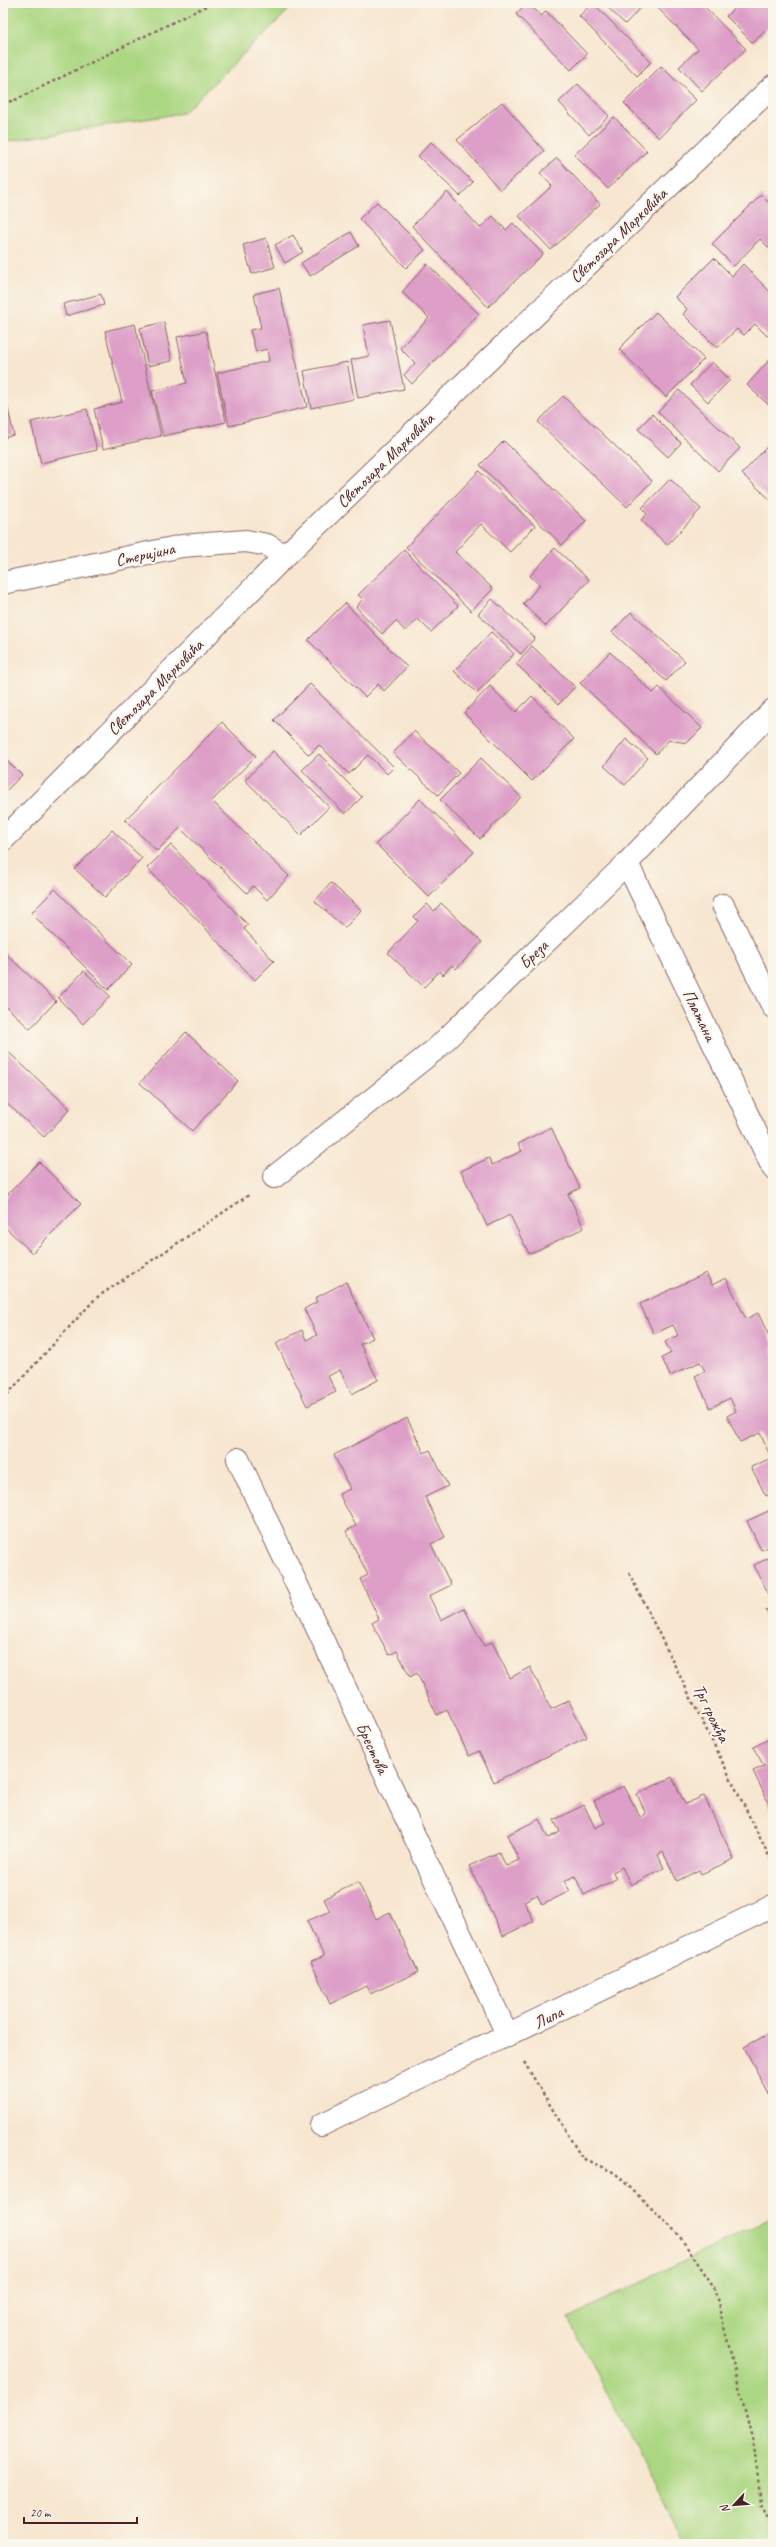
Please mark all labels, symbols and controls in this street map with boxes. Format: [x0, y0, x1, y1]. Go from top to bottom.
street label: Светозара Марковића [565, 182, 673, 287]
street label: Светозара Марковића [332, 407, 440, 512]
street label: Стеријина [114, 538, 178, 571]
street label: Светозара Марковића [103, 634, 209, 740]
street label: Бреза [514, 935, 554, 974]
street label: Платана [678, 986, 722, 1046]
street label: Трг грожђа [689, 1681, 735, 1747]
street label: Брестова [352, 1719, 394, 1779]
street label: Липа [530, 2001, 567, 2033]
north arrow [714, 2485, 754, 2525]
scale bar [24, 2499, 137, 2525]
text: N [716, 2501, 733, 2516]
text: 20 m [30, 2505, 52, 2521]

